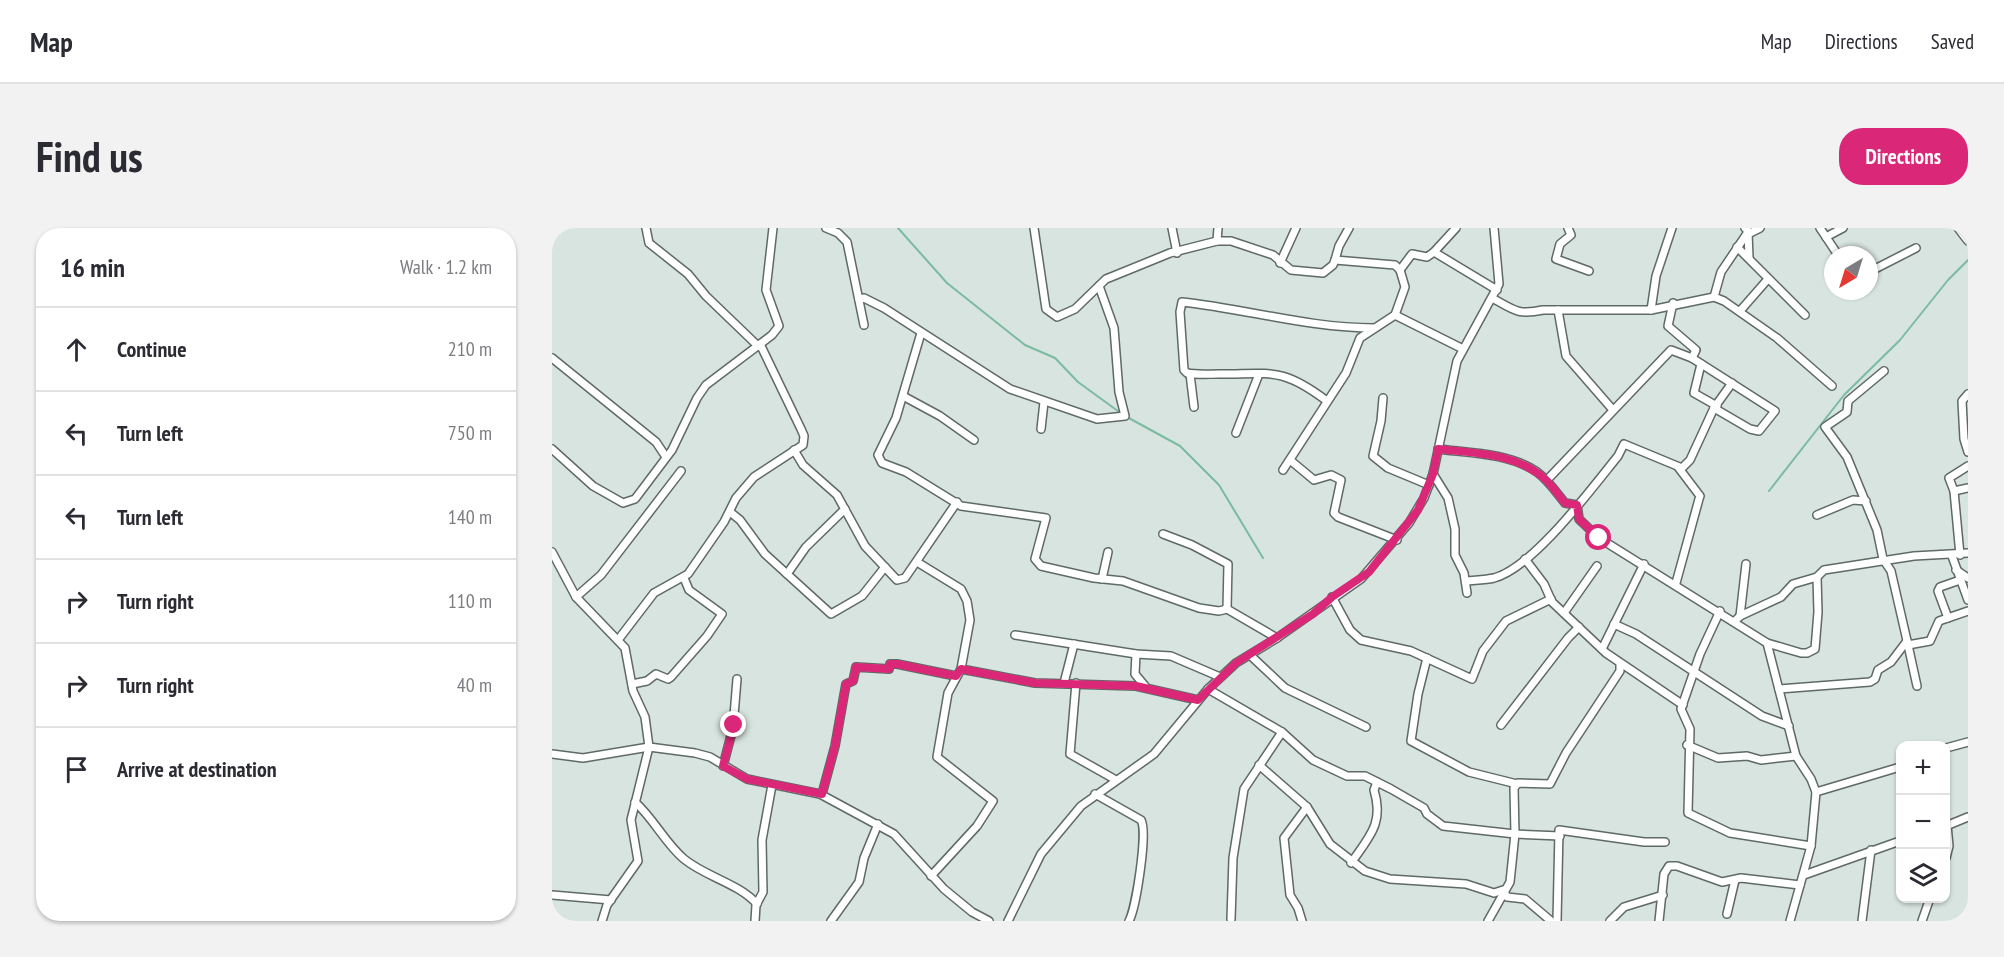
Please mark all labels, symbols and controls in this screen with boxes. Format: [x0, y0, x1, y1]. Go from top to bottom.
text: Map [30, 23, 73, 60]
text: Map [1761, 28, 1792, 55]
text: Directions [1825, 28, 1898, 55]
text: Saved [1931, 28, 1974, 55]
button: Directions [1839, 128, 1968, 185]
text: Find us [36, 129, 143, 184]
north arrow [1824, 246, 1878, 300]
text: 16 min [60, 251, 125, 284]
text: Walk · 1.2 km [400, 254, 492, 280]
icon: ahead [60, 333, 93, 366]
text: Continue [117, 335, 187, 363]
text: 210 m [448, 336, 492, 362]
icon: left [60, 417, 93, 450]
text: Turn left [117, 419, 183, 447]
text: 750 m [448, 420, 492, 446]
icon: left [60, 501, 93, 534]
text: Turn left [117, 503, 183, 531]
text: 140 m [448, 504, 492, 530]
route start [1585, 524, 1611, 550]
icon: right [60, 585, 93, 618]
text: Turn right [117, 587, 194, 615]
text: 110 m [448, 588, 492, 614]
icon: right [60, 669, 93, 702]
text: Turn right [117, 671, 194, 699]
text: 40 m [457, 672, 492, 698]
route end [720, 711, 746, 737]
map controls [1896, 741, 1950, 903]
button: + [1896, 741, 1950, 795]
icon: arrive [60, 753, 93, 786]
text: Arrive at destination [117, 755, 277, 783]
button: − [1896, 795, 1950, 849]
button: layers [1896, 849, 1950, 903]

